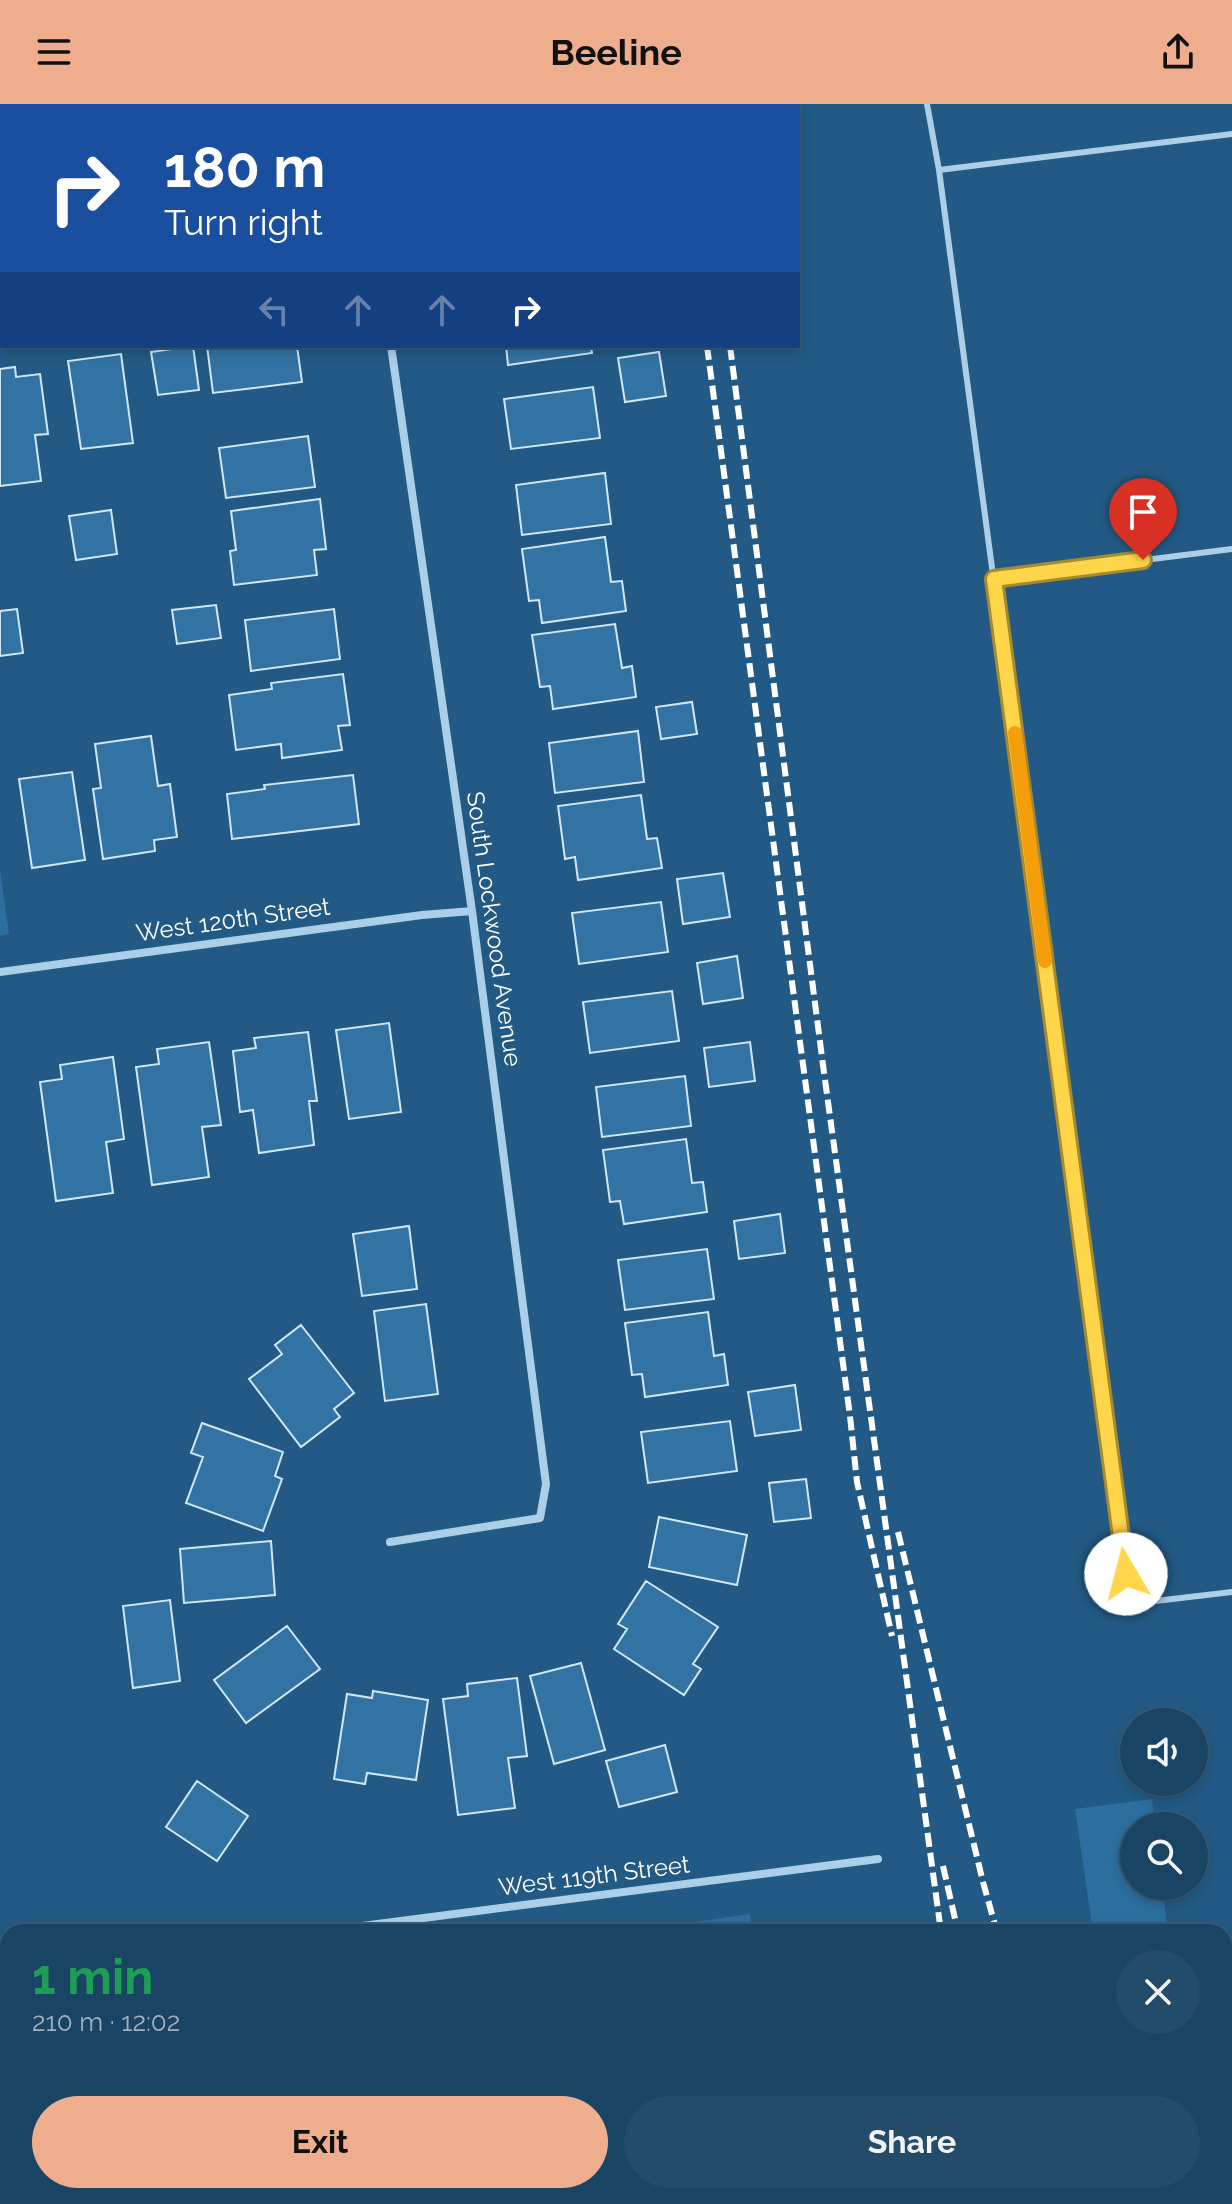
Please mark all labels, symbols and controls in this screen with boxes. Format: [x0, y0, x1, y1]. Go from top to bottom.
icon: menu [32, 30, 76, 74]
icon: share [1156, 30, 1200, 74]
text: Beeline [550, 31, 682, 73]
text: 180 m [164, 134, 325, 200]
icon: right [32, 136, 136, 240]
text: Turn right [164, 201, 323, 243]
icon: left [252, 288, 296, 332]
icon: ahead [336, 288, 380, 332]
icon: ahead [420, 288, 464, 332]
icon: right [504, 288, 548, 332]
pin [1109, 478, 1177, 560]
icon: arrive [1121, 490, 1165, 534]
street label: South Lockwood Avenue [461, 790, 528, 1068]
street label: West 120th Street [134, 892, 332, 947]
position arrow [1084, 1532, 1168, 1616]
map controls [1120, 1708, 1208, 1900]
button: sound [1120, 1708, 1208, 1796]
button: search [1120, 1812, 1208, 1900]
street label: West 119th Street [497, 1849, 691, 1902]
text: 1 min [32, 1949, 153, 2005]
button: close [1116, 1950, 1200, 2034]
text: 210 m · 12:02 [32, 2007, 180, 2037]
button: Exit [32, 2096, 608, 2188]
button: Share [624, 2096, 1200, 2188]

